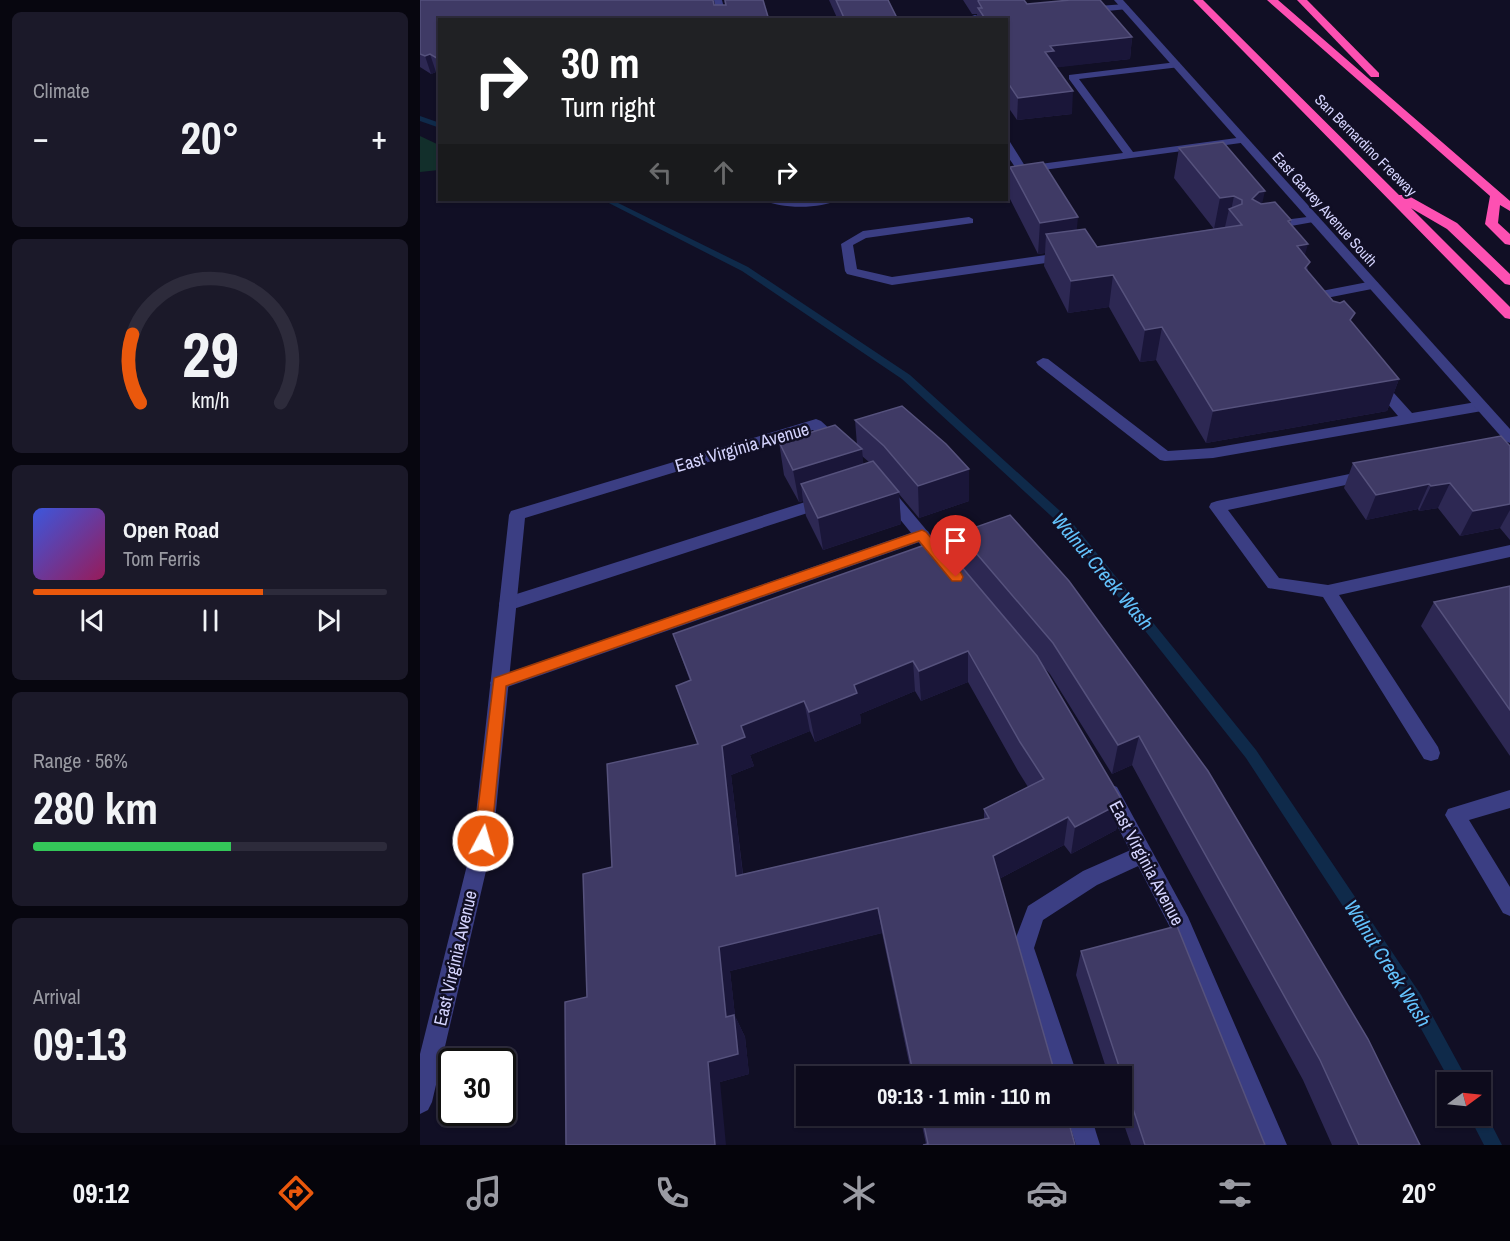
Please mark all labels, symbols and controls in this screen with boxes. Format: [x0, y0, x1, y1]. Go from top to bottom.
text: 30 m [561, 35, 640, 91]
icon: right [462, 42, 540, 120]
text: Climate [33, 77, 90, 104]
text: Turn right [561, 89, 655, 125]
street label: San Bernardino Freeway [1310, 89, 1422, 201]
text: 20° [180, 107, 240, 168]
text: − [33, 115, 49, 159]
text: + [371, 115, 387, 159]
street label: East Garvey Avenue South [1268, 147, 1382, 271]
icon: left [644, 156, 677, 189]
icon: ahead [707, 156, 740, 189]
icon: right [770, 156, 803, 189]
text: 29 [182, 312, 238, 396]
text: km/h [191, 386, 229, 415]
street label: East Virginia Avenue [672, 416, 812, 478]
water label: Walnut Creek Wash [1046, 507, 1160, 635]
text: Open Road [123, 515, 219, 545]
pin [930, 515, 981, 577]
icon: arrive [939, 524, 972, 557]
text: Tom Ferris [123, 545, 201, 572]
icon: previous [76, 604, 109, 637]
icon: pause [194, 604, 227, 637]
icon: next [312, 604, 345, 637]
text: Range · 56% [33, 747, 128, 774]
text: 280 km [33, 777, 158, 838]
street label: East Virginia Avenue [1104, 796, 1190, 930]
position arrow [451, 809, 515, 873]
street label: East Virginia Avenue [427, 888, 483, 1028]
water label: Walnut Creek Wash [1338, 894, 1438, 1032]
text: Arrival [33, 983, 80, 1010]
text: 09:13 [33, 1013, 127, 1074]
speed limit sign: 30 [438, 1048, 516, 1126]
north arrow [1437, 1072, 1491, 1126]
map controls [1437, 1072, 1491, 1126]
text: 09:13 · 1 min · 110 m [877, 1081, 1051, 1111]
icon: directions [275, 1172, 317, 1214]
icon: music [463, 1172, 505, 1214]
icon: phone [651, 1172, 693, 1214]
icon: climate [838, 1172, 880, 1214]
icon: car [1026, 1172, 1068, 1214]
icon: filters [1214, 1172, 1256, 1214]
text: 09:12 [73, 1175, 129, 1211]
text: 20° [1402, 1175, 1437, 1211]

